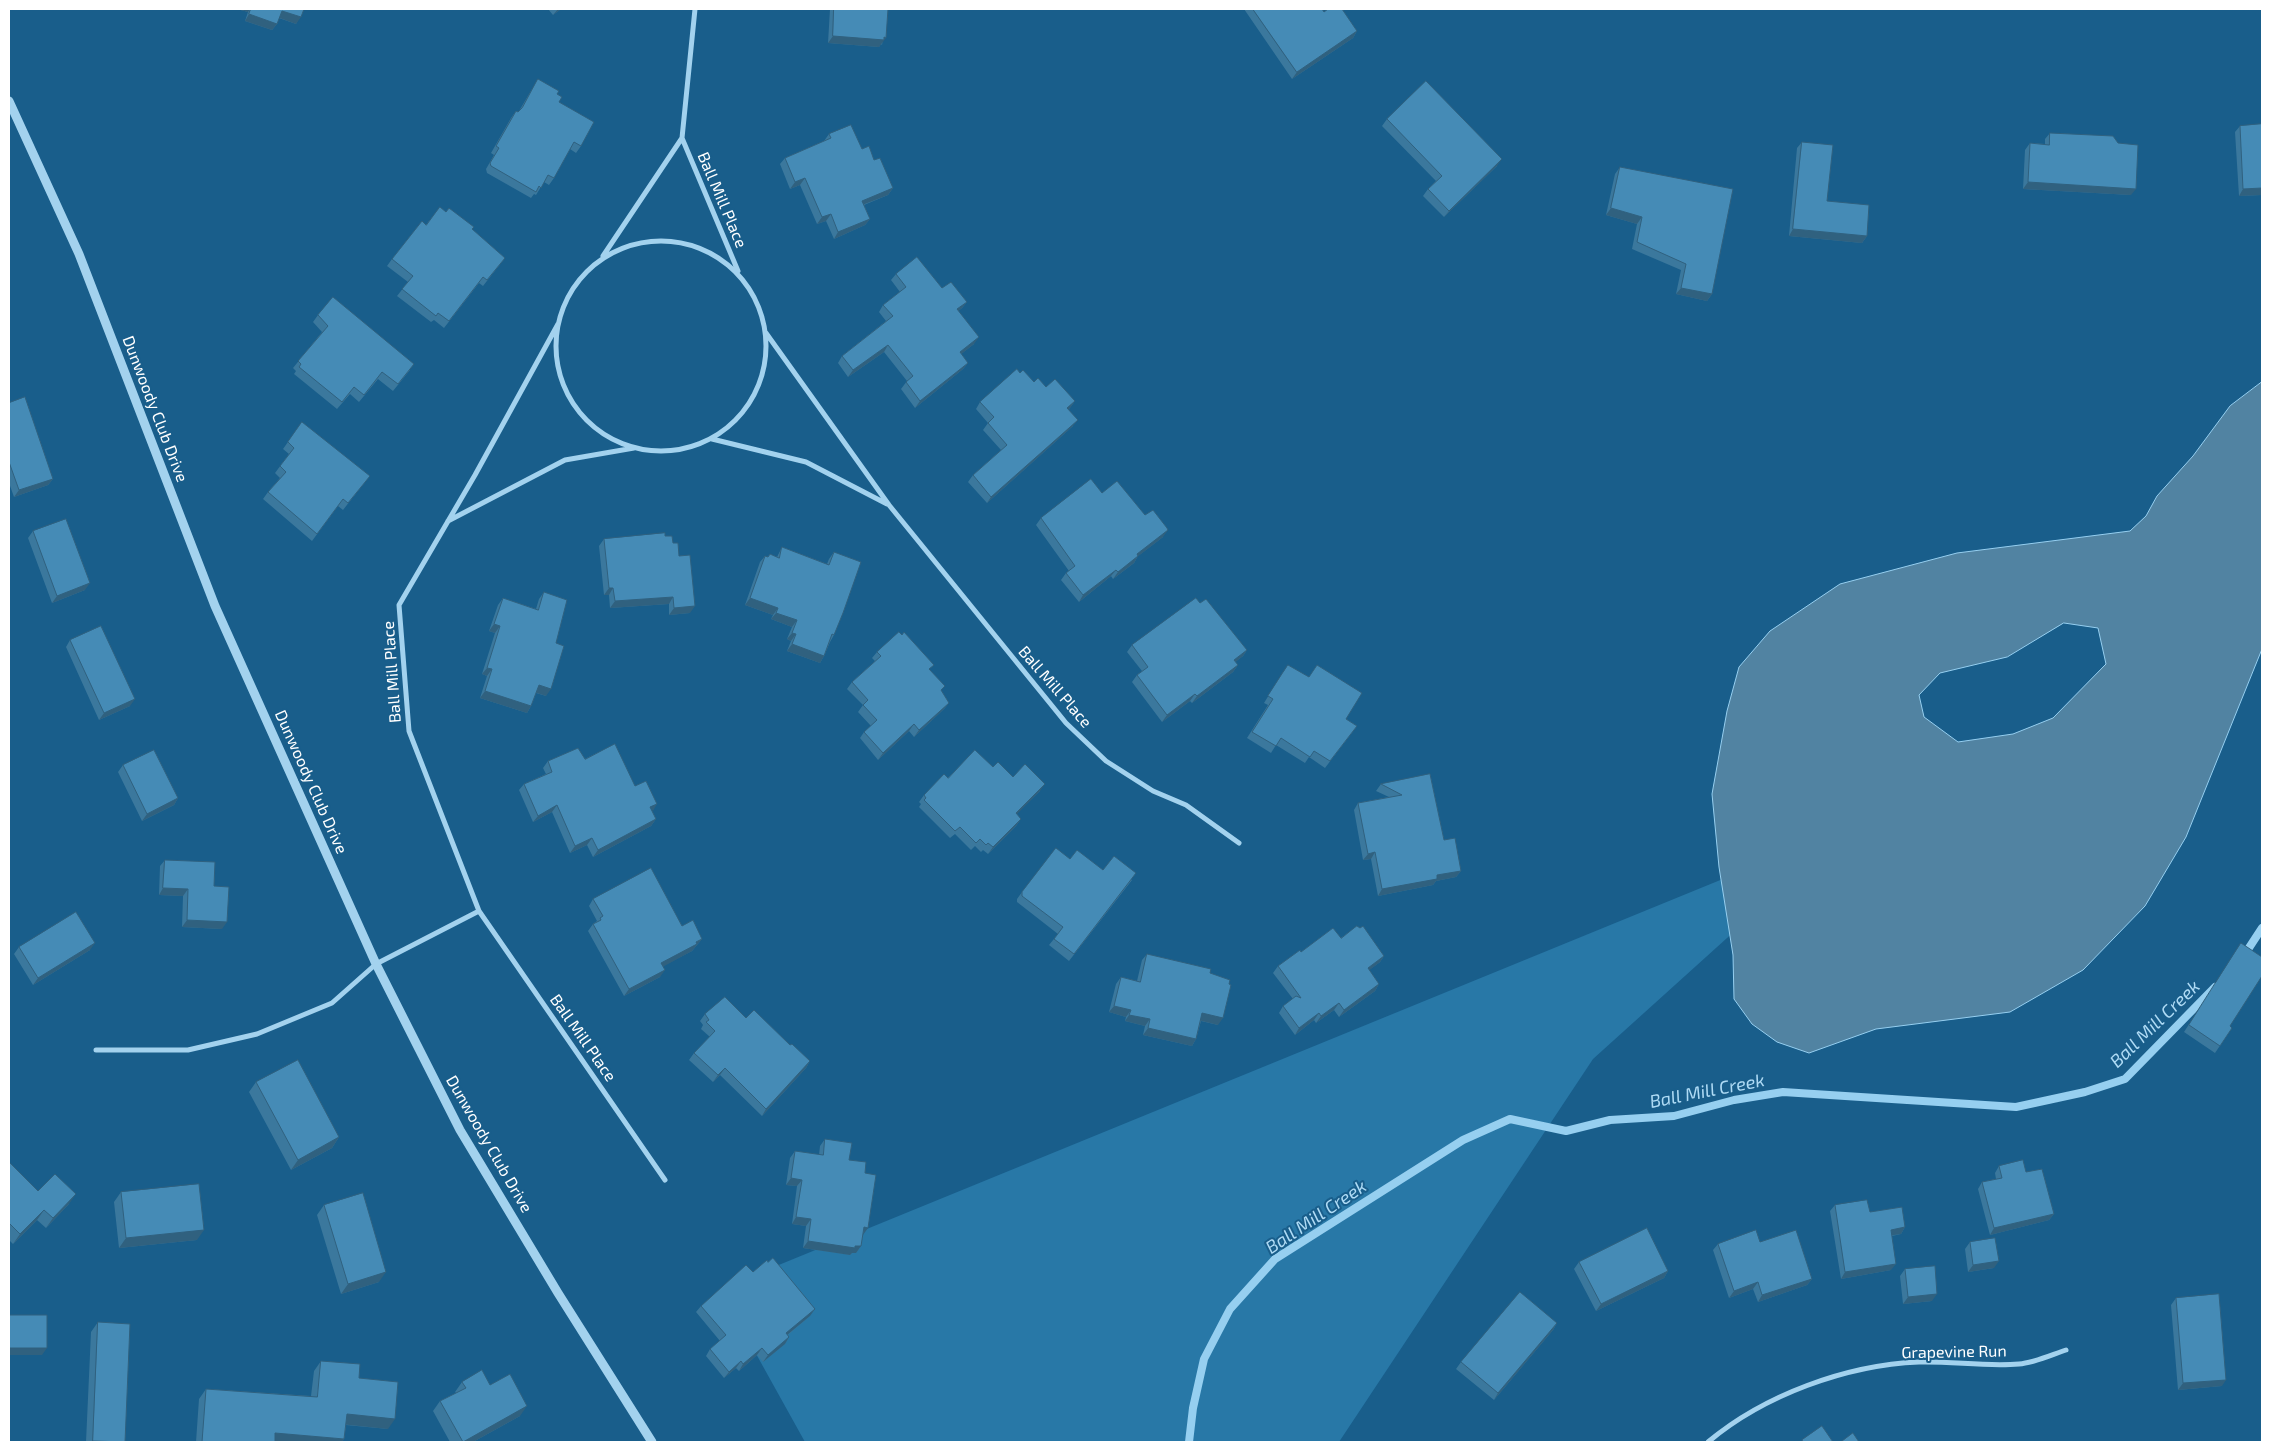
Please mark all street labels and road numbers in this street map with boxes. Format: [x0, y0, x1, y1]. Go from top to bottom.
street label: Ball Mill Place [693, 149, 751, 251]
street label: Dunwoody Club Drive [118, 333, 192, 485]
street label: Ball Mill Place [379, 620, 405, 724]
street label: Ball Mill Place [1014, 642, 1096, 732]
street label: Dunwoody Club Drive [271, 707, 351, 857]
street label: Ball Mill Place [546, 991, 620, 1085]
street label: Dunwoody Club Drive [442, 1072, 536, 1216]
street label: Grapevine Run [1901, 1341, 2007, 1363]

